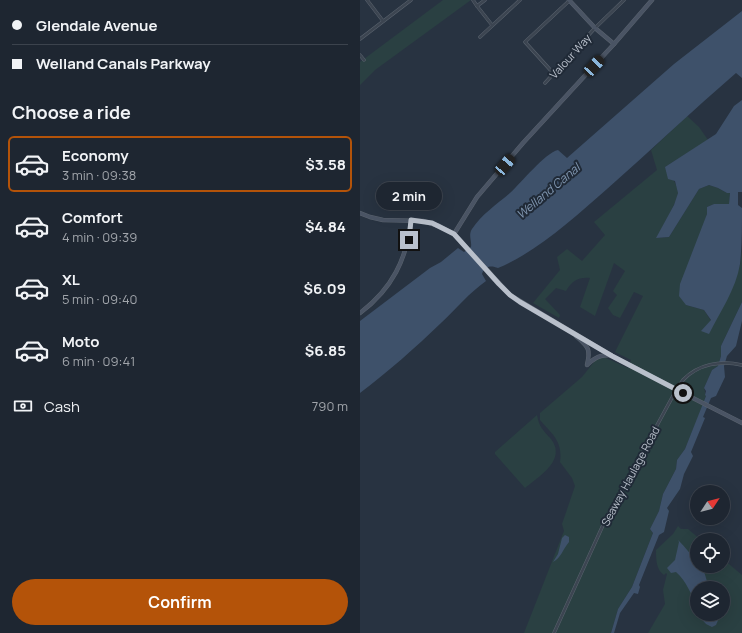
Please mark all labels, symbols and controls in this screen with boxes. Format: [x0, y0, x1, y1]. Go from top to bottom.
text: Glendale Avenue [36, 15, 157, 36]
street label: Valour Way [546, 30, 594, 82]
text: Welland Canals Parkway [36, 53, 211, 74]
car [581, 53, 607, 79]
text: Choose a ride [12, 100, 131, 124]
text: Economy [62, 145, 129, 166]
icon: car [14, 146, 50, 182]
car [493, 152, 517, 178]
text: $3.58 [305, 154, 346, 175]
water label: Welland Canal [513, 158, 585, 223]
text: 3 min · 09:38 [62, 166, 136, 184]
callout: 2 min [376, 182, 442, 210]
text: 2 min [392, 187, 426, 205]
text: Comfort [62, 207, 123, 228]
icon: car [14, 208, 50, 244]
text: $4.84 [305, 216, 346, 237]
text: 4 min · 09:39 [62, 228, 137, 246]
route end [400, 231, 418, 249]
text: XL [62, 269, 80, 290]
icon: car [14, 270, 50, 306]
text: $6.09 [304, 278, 346, 299]
text: 5 min · 09:40 [62, 290, 138, 308]
text: Moto [62, 331, 99, 352]
icon: car [14, 332, 50, 368]
text: $6.85 [305, 340, 346, 361]
text: 6 min · 09:41 [62, 352, 135, 370]
route start [674, 384, 692, 402]
icon: cash [12, 395, 34, 417]
text: Cash [44, 396, 80, 417]
text: 790 m [312, 397, 348, 415]
street label: Seaway Haulage Road [597, 423, 663, 529]
north arrow [690, 485, 730, 525]
map controls [690, 485, 730, 621]
button: locate [690, 533, 730, 573]
button: Confirm [12, 579, 348, 625]
button: layers [690, 581, 730, 621]

